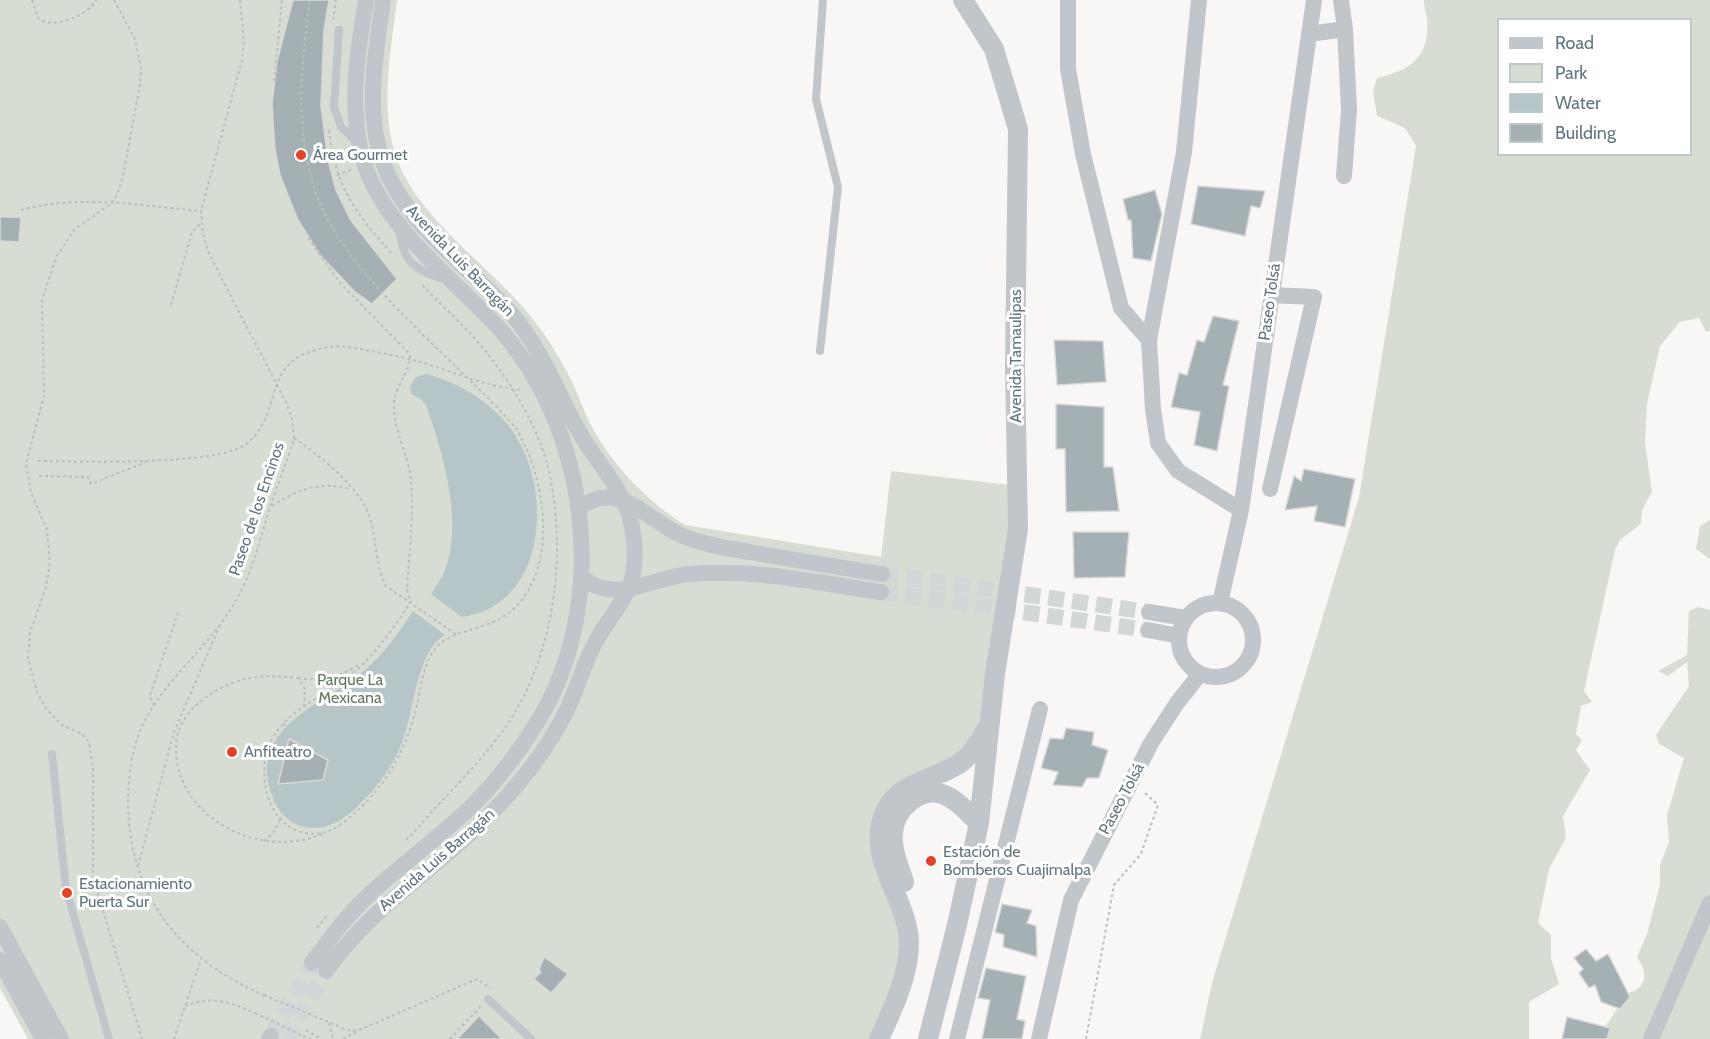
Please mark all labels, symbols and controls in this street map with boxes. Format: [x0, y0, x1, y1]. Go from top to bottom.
legend [1497, 18, 1692, 156]
text: Road [1555, 32, 1594, 54]
text: Park [1555, 62, 1587, 84]
text: Water [1555, 92, 1601, 114]
text: Building [1555, 122, 1616, 144]
place label: Área Gourmet [313, 145, 408, 165]
marker: Área Gourmet [294, 148, 308, 162]
street label: Avenida Luis Barragán [402, 201, 518, 321]
street label: Paseo Tolsá [1255, 262, 1285, 342]
street label: Avenida Tamaulipas [1006, 289, 1026, 423]
street label: Paseo de los Encinos [225, 440, 289, 578]
park label: Parque La Mexicana [317, 670, 383, 708]
place label: Anfiteatro [244, 742, 311, 762]
marker: Anfiteatro [225, 745, 239, 759]
street label: Paseo Tolsá [1095, 760, 1149, 838]
street label: Avenida Luis Barragán [375, 804, 499, 916]
place label: Estación de Bomberos Cuajimalpa [943, 842, 1091, 880]
marker: Estación de Bomberos Cuajimalpa [924, 854, 938, 868]
place label: Estacionamiento Puerta Sur [79, 874, 192, 912]
marker: Estacionamiento Puerta Sur [60, 886, 74, 900]

